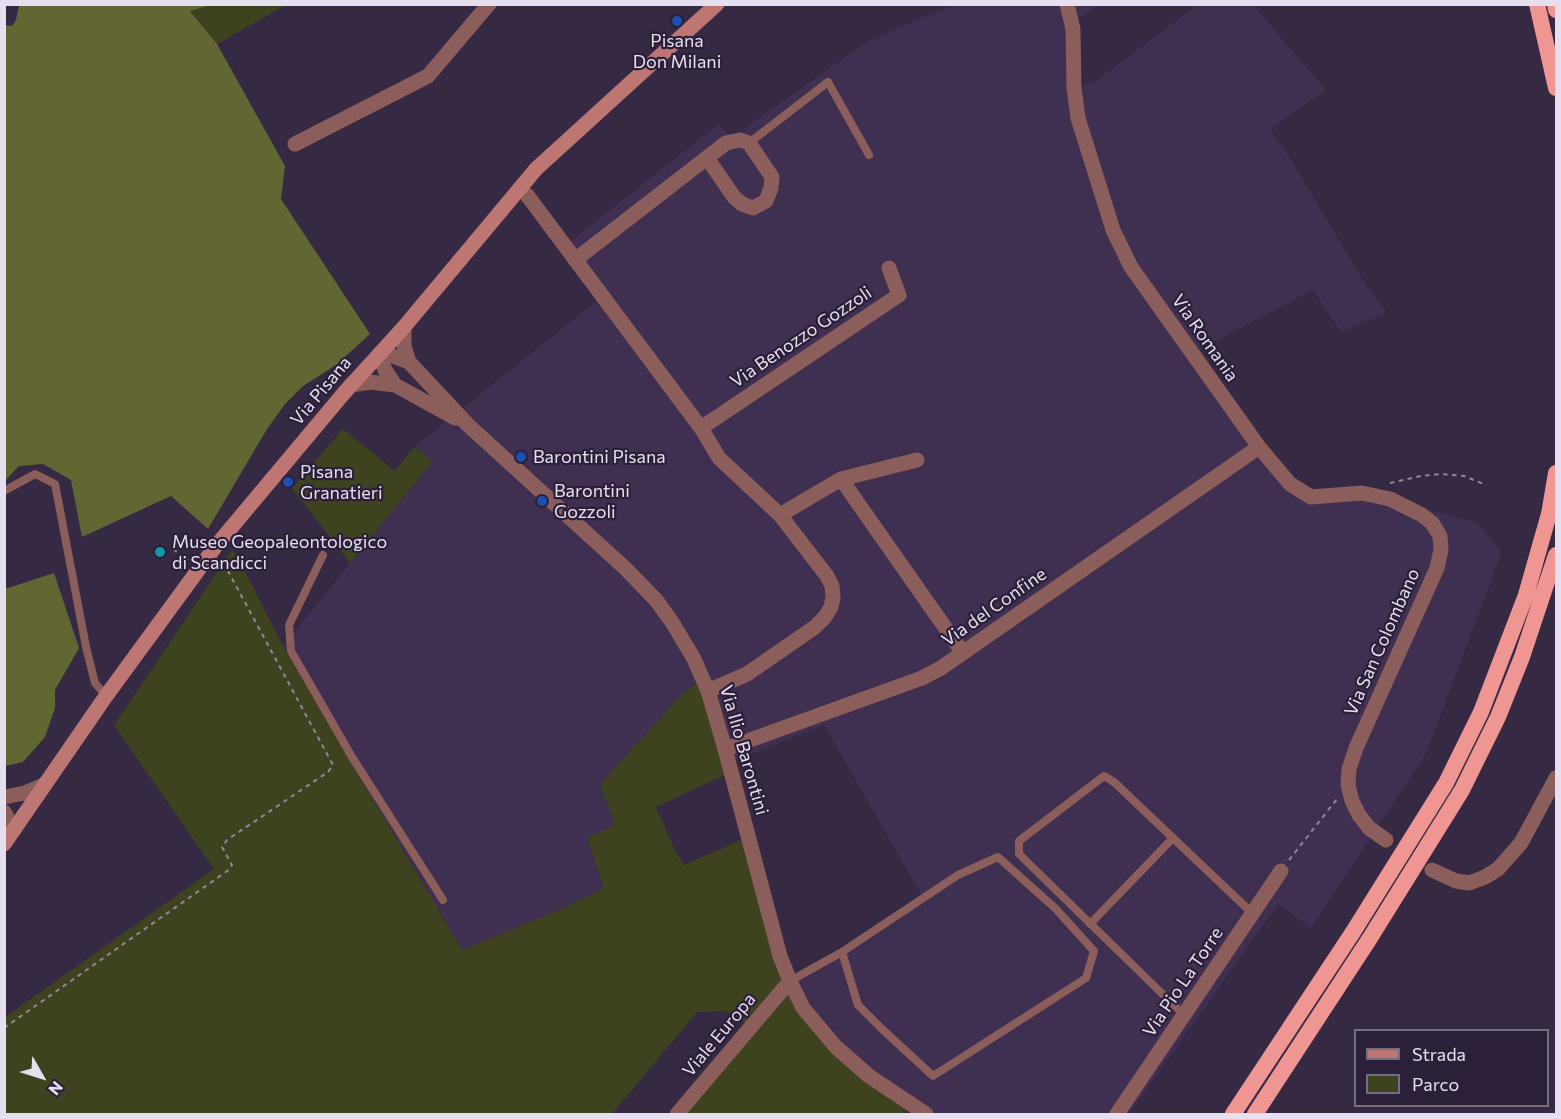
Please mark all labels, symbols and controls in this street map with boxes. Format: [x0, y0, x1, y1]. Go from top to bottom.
marker: Pisana Don Milani [670, 14, 684, 28]
place label: Pisana Don Milani [633, 30, 721, 72]
street label: Via Benozzo Gozzoli [726, 282, 876, 392]
street label: Via Romania [1167, 290, 1243, 386]
street label: Via Pisana [286, 352, 356, 430]
place label: Barontini Pisana [533, 446, 666, 468]
marker: Barontini Pisana [514, 450, 528, 464]
place label: Pisana Granatieri [300, 461, 383, 504]
marker: Pisana Granatieri [281, 475, 295, 489]
place label: Barontini Gozzoli [554, 480, 630, 522]
marker: Barontini Gozzoli [535, 494, 549, 508]
place label: Museo Geopaleontologico di Scandicci [172, 531, 387, 574]
marker: Museo Geopaleontologico di Scandicci [153, 545, 167, 559]
street label: Via del Confine [938, 563, 1050, 651]
street label: Via San Colombano [1340, 565, 1424, 719]
street label: Via Ilio Barontini [715, 683, 773, 817]
street label: Via Pio La Torre [1138, 923, 1228, 1041]
street label: Viale Europa [678, 989, 760, 1081]
legend [1354, 1029, 1549, 1107]
text: Strada [1412, 1043, 1466, 1065]
north arrow [12, 1047, 72, 1107]
text: Parco [1412, 1073, 1459, 1095]
text: N [45, 1078, 68, 1099]

